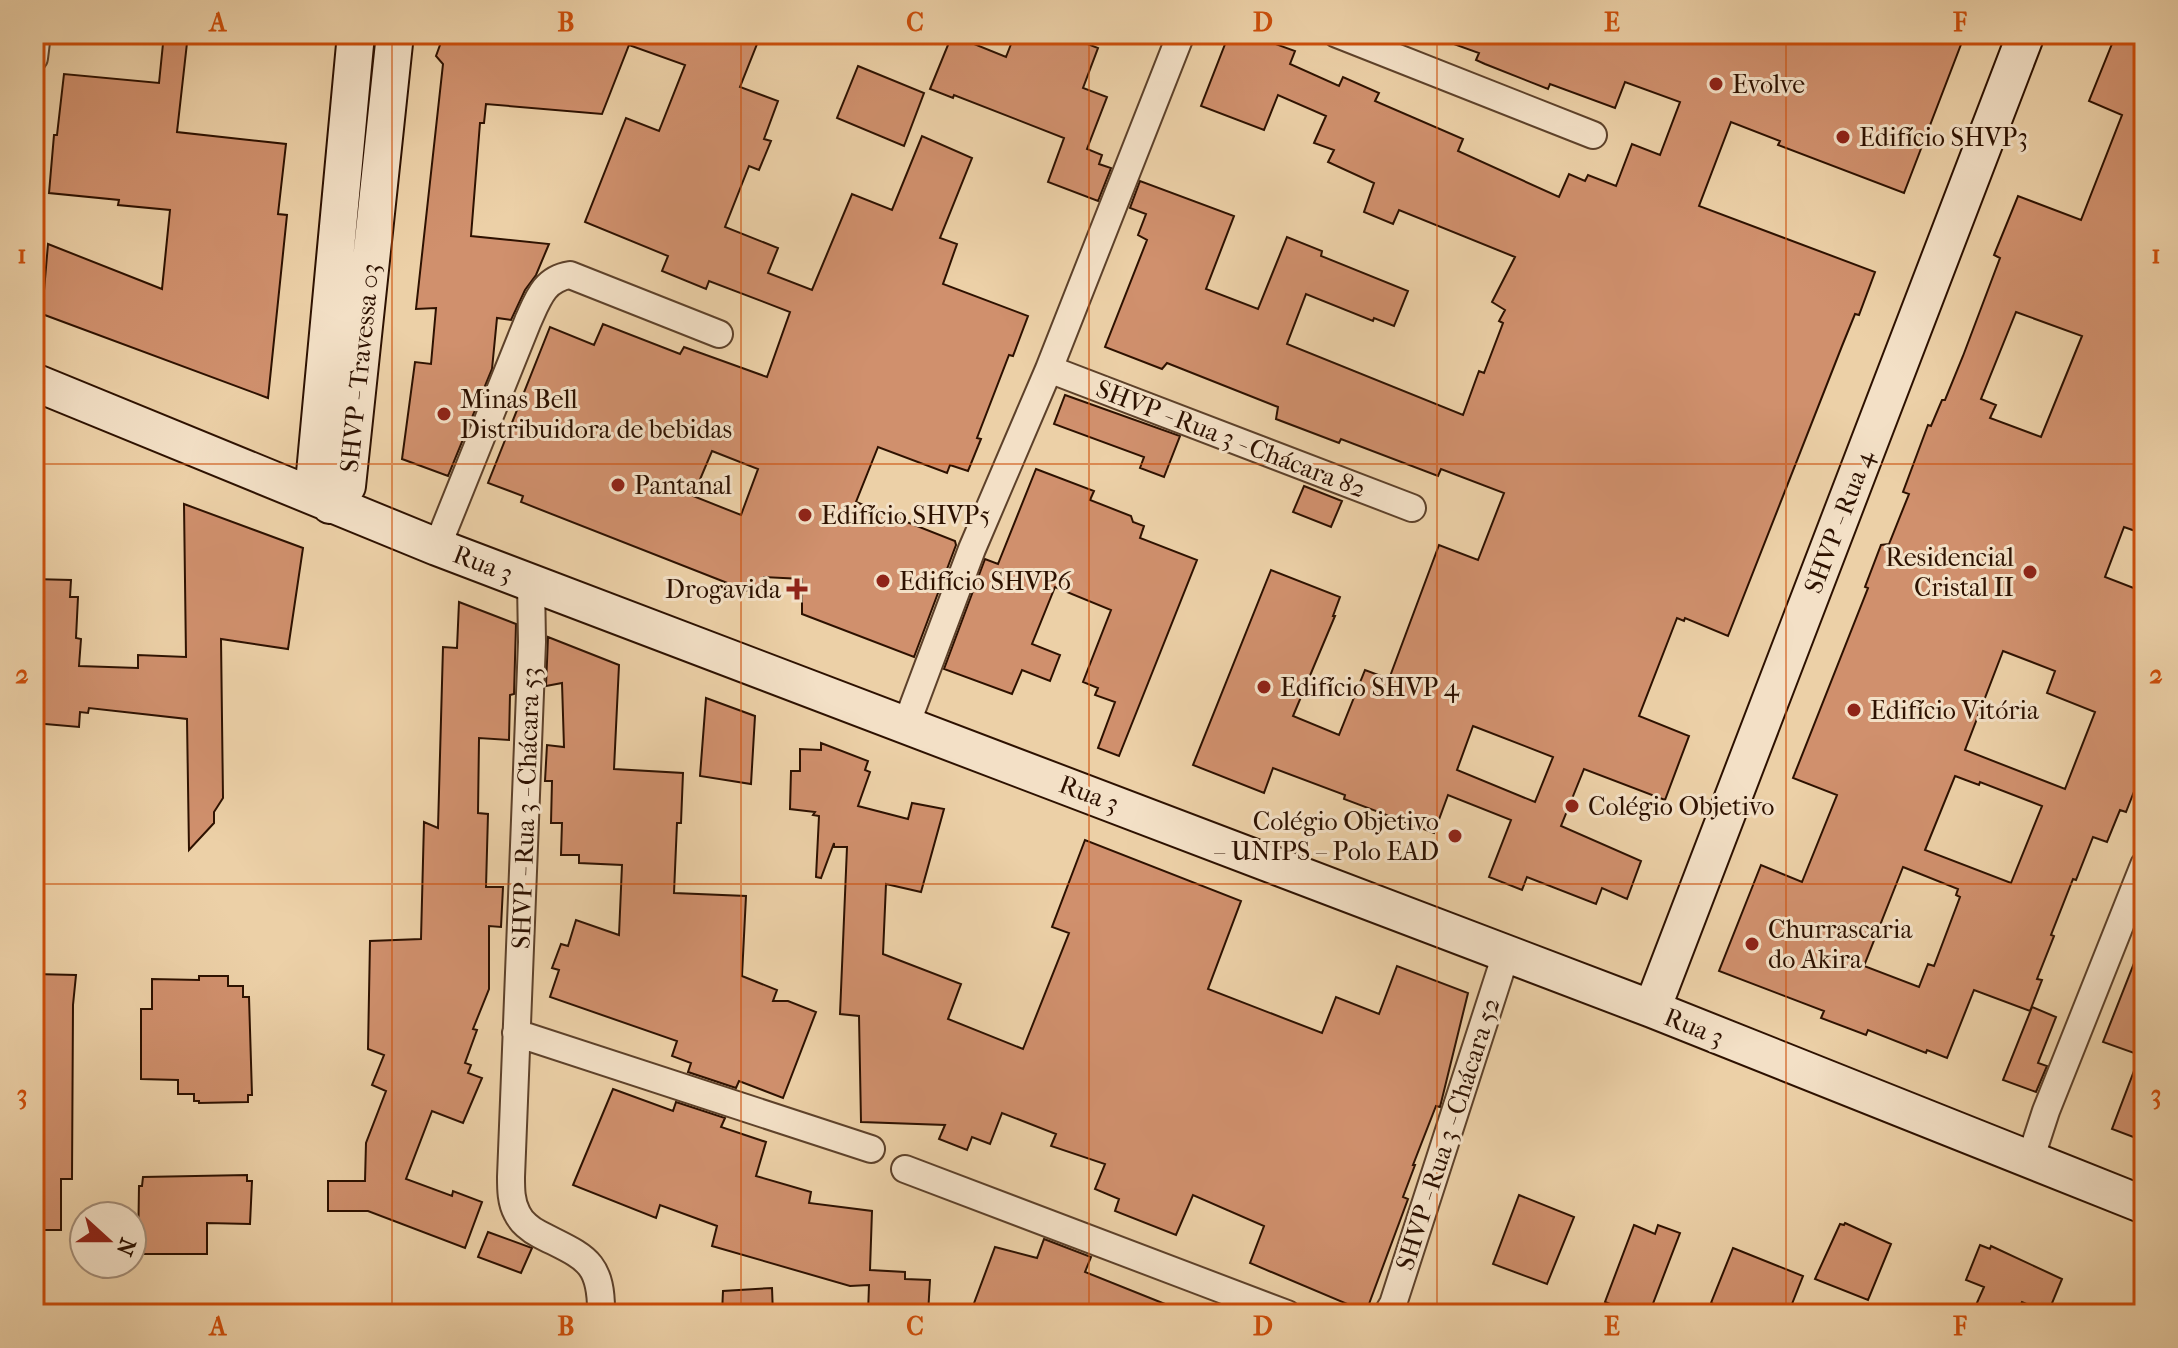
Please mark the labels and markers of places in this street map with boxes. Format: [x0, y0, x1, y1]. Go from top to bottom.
place label: Evolve [1732, 69, 1805, 100]
marker: Evolve [1707, 75, 1725, 93]
place label: Edifício SHVP3 [1859, 122, 2028, 153]
marker: Edifício SHVP3 [1834, 128, 1852, 146]
place label: Minas Bell Distribuidora de bebidas [460, 384, 732, 445]
marker: Minas Bell Distribuidora de bebidas [435, 405, 453, 423]
place label: Pantanal [634, 470, 732, 501]
marker: Pantanal [609, 476, 627, 494]
place label: Edifício SHVP5 [821, 500, 990, 531]
marker: Edifício SHVP5 [796, 506, 814, 524]
place label: Residencial Cristal II [1885, 542, 2014, 603]
marker: Residencial Cristal II [2021, 563, 2039, 581]
place label: Edifício SHVP6 [899, 566, 1072, 597]
marker: Edifício SHVP6 [874, 572, 892, 590]
place label: Drogavida [665, 574, 782, 605]
marker: Drogavida [788, 580, 806, 598]
place label: Edifício SHVP 4 [1280, 672, 1460, 703]
marker: Edifício SHVP 4 [1255, 678, 1273, 696]
place label: Edifício Vitória [1870, 695, 2040, 726]
marker: Edifício Vitória [1845, 701, 1863, 719]
place label: Colégio Objetivo [1588, 791, 1774, 822]
marker: Colégio Objetivo [1563, 797, 1581, 815]
place label: Colégio Objetivo – UNIPS – Polo EAD [1214, 806, 1439, 867]
marker: Colégio Objetivo – UNIPS – Polo EAD [1446, 827, 1464, 845]
place label: Churrascaria do Akira [1768, 914, 1913, 975]
marker: Churrascaria do Akira [1743, 935, 1761, 953]

